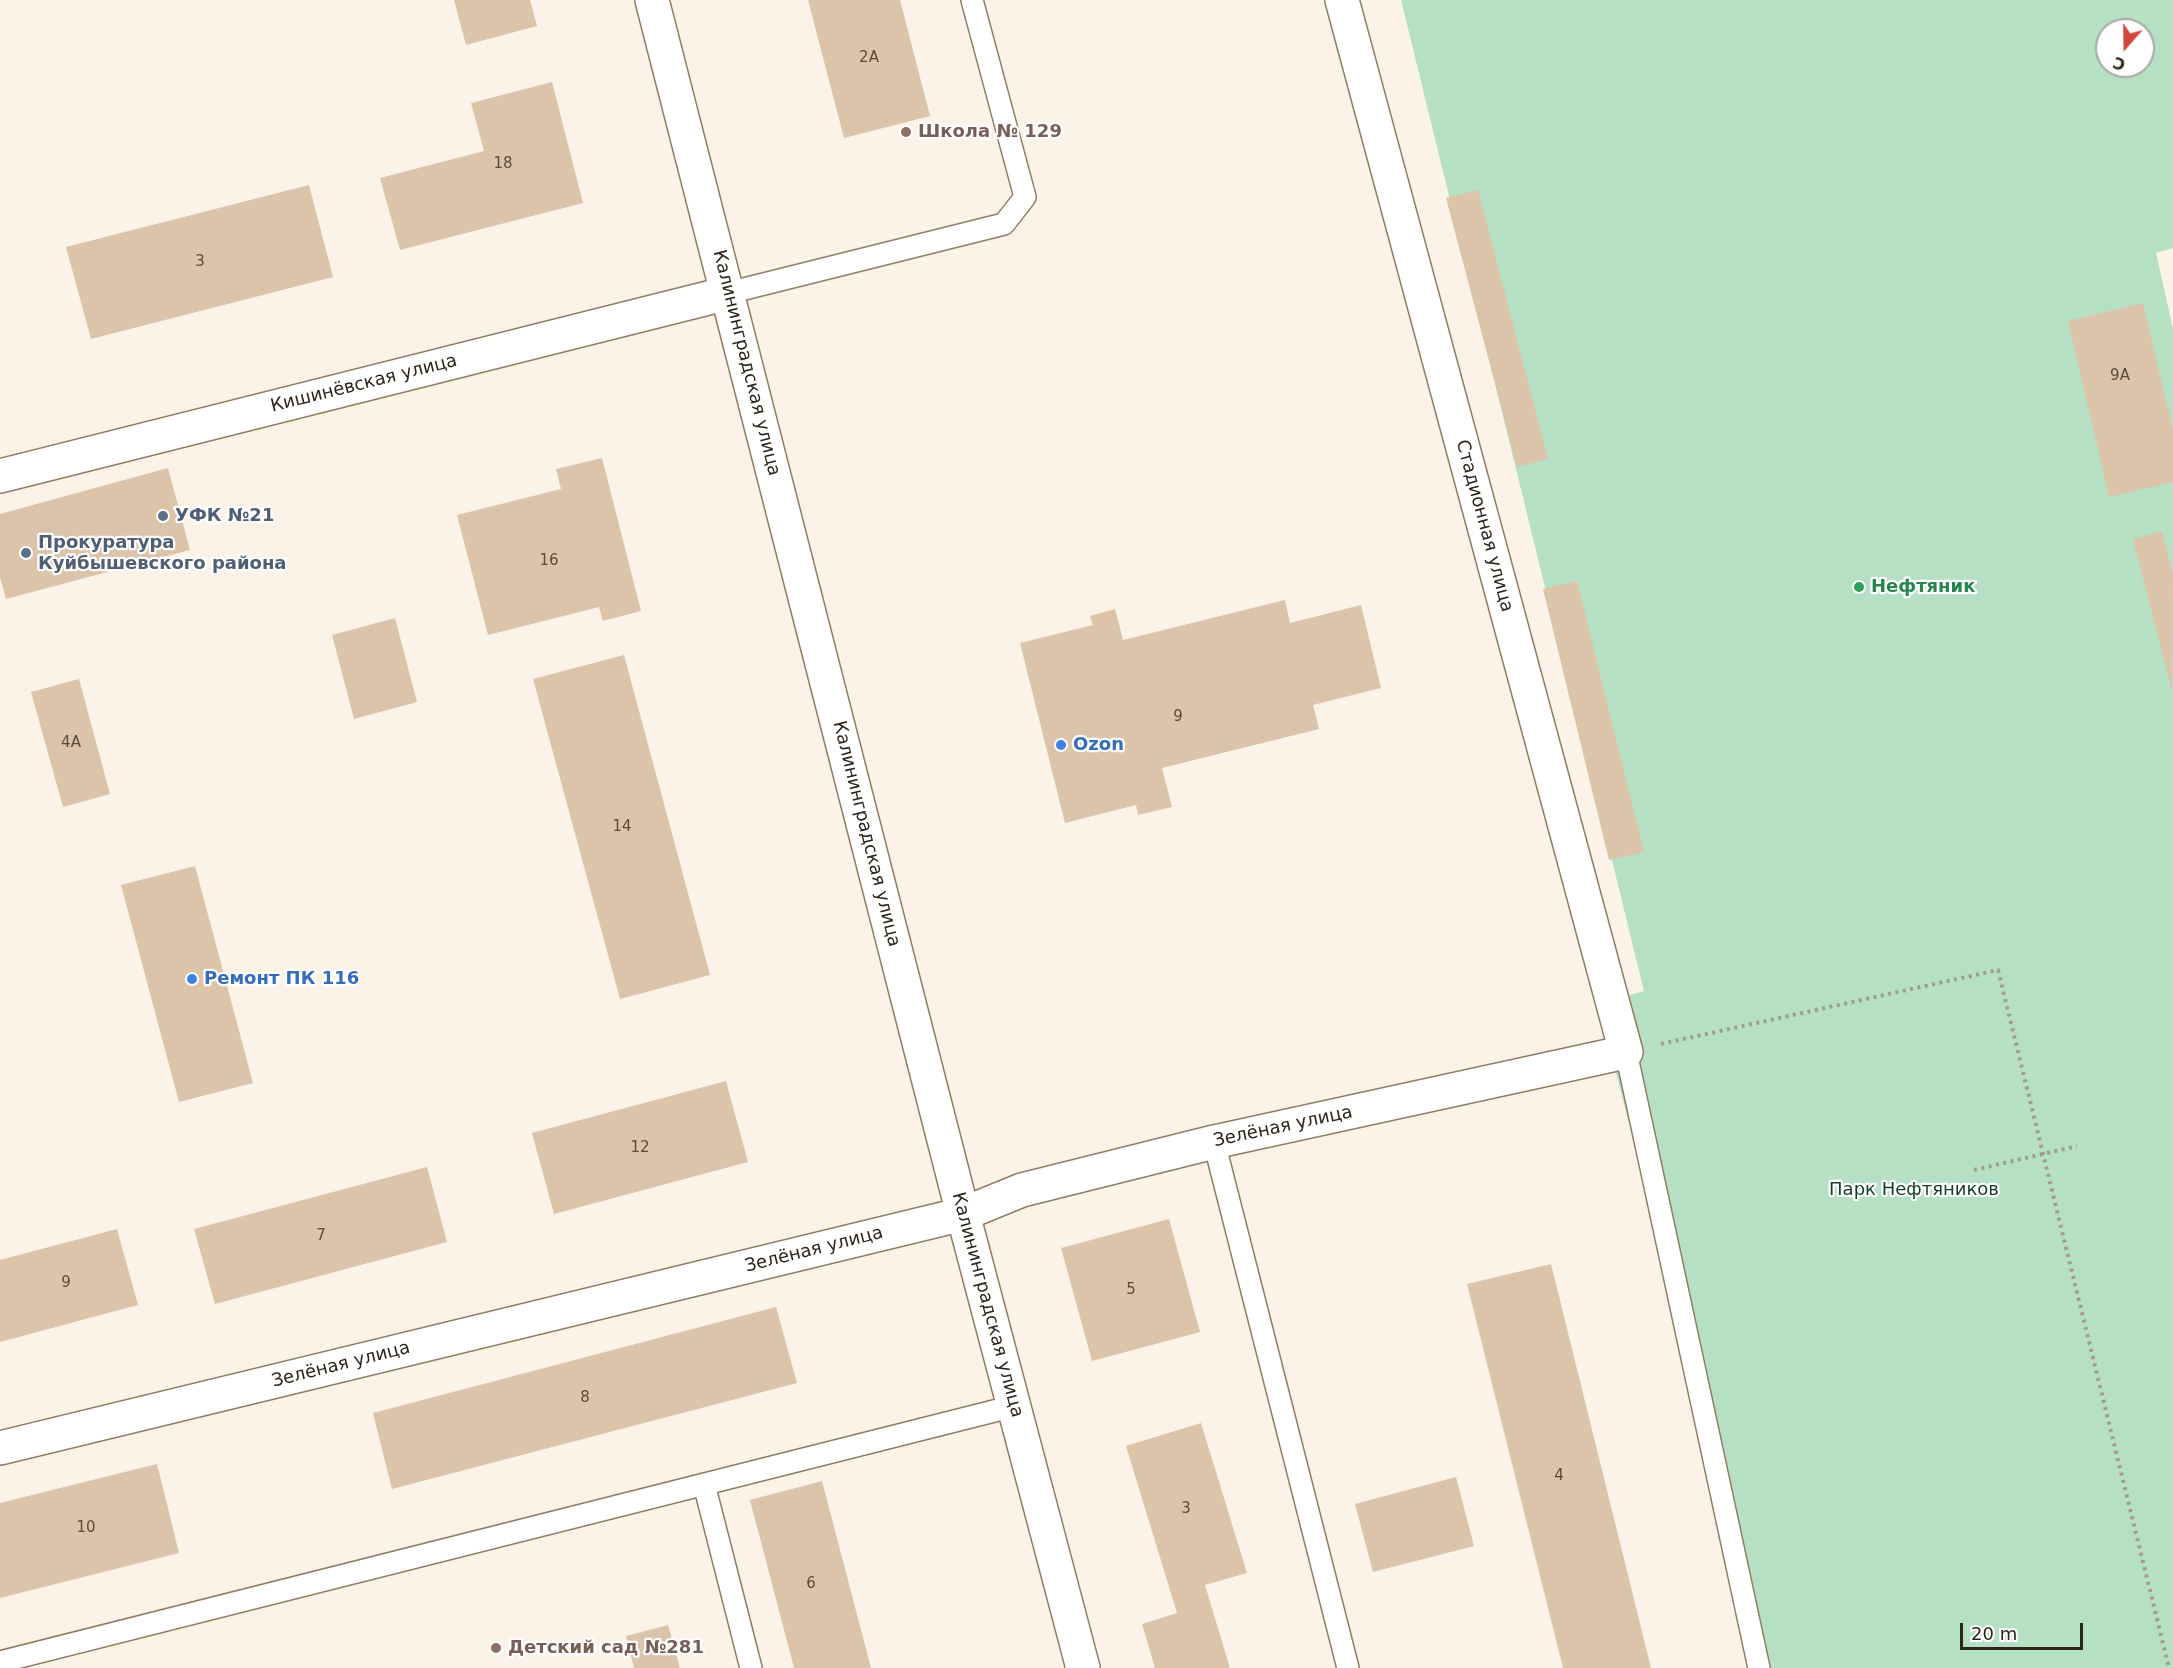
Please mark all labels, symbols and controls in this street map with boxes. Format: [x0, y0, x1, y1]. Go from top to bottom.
north arrow [2095, 18, 2155, 78]
house number: 2А [859, 49, 879, 67]
text: С [2111, 53, 2128, 74]
place label: Школа № 129 [918, 121, 1062, 143]
marker: Школа № 129 [899, 125, 913, 139]
house number: 18 [493, 155, 513, 173]
street label: Калининградская улица [707, 248, 785, 478]
house number: 3 [195, 253, 205, 271]
street label: Кишинёвская улица [268, 350, 460, 418]
house number: 9А [2110, 367, 2130, 385]
street label: Стадионная улица [1451, 437, 1517, 615]
place label: УФК №21 [175, 505, 274, 527]
marker: УФК №21 [156, 509, 170, 523]
place label: Прокуратура Куйбышевского района [38, 532, 287, 574]
marker: Прокуратура Куйбышевского района [19, 546, 33, 560]
house number: 16 [539, 552, 559, 570]
place label: Нефтяник [1871, 576, 1975, 598]
marker: Нефтяник [1852, 580, 1866, 594]
house number: 9 [1173, 708, 1183, 726]
street label: Калининградская улица [827, 719, 905, 949]
house number: 4А [61, 734, 81, 752]
place label: Ozon [1073, 734, 1124, 756]
marker: Ozon [1054, 738, 1068, 752]
house number: 14 [612, 818, 632, 836]
place label: Ремонт ПК 116 [204, 968, 359, 990]
marker: Ремонт ПК 116 [185, 972, 199, 986]
street label: Зелёная улица [1211, 1102, 1355, 1152]
house number: 12 [630, 1139, 650, 1157]
park label: Парк Нефтяников [1829, 1179, 1999, 1201]
street label: Калининградская улица [947, 1190, 1027, 1420]
street label: Зелёная улица [743, 1222, 885, 1278]
house number: 7 [316, 1227, 326, 1245]
house number: 9 [61, 1274, 71, 1292]
house number: 5 [1126, 1281, 1136, 1299]
street label: Зелёная улица [270, 1337, 412, 1393]
house number: 8 [580, 1389, 590, 1407]
house number: 4 [1554, 1467, 1564, 1485]
house number: 3 [1181, 1500, 1191, 1518]
house number: 10 [76, 1519, 96, 1537]
house number: 6 [806, 1575, 816, 1593]
scale bar [1963, 1611, 2086, 1649]
text: 20 m [1971, 1623, 2017, 1644]
place label: Детский сад №281 [508, 1637, 704, 1659]
marker: Детский сад №281 [489, 1641, 503, 1655]

